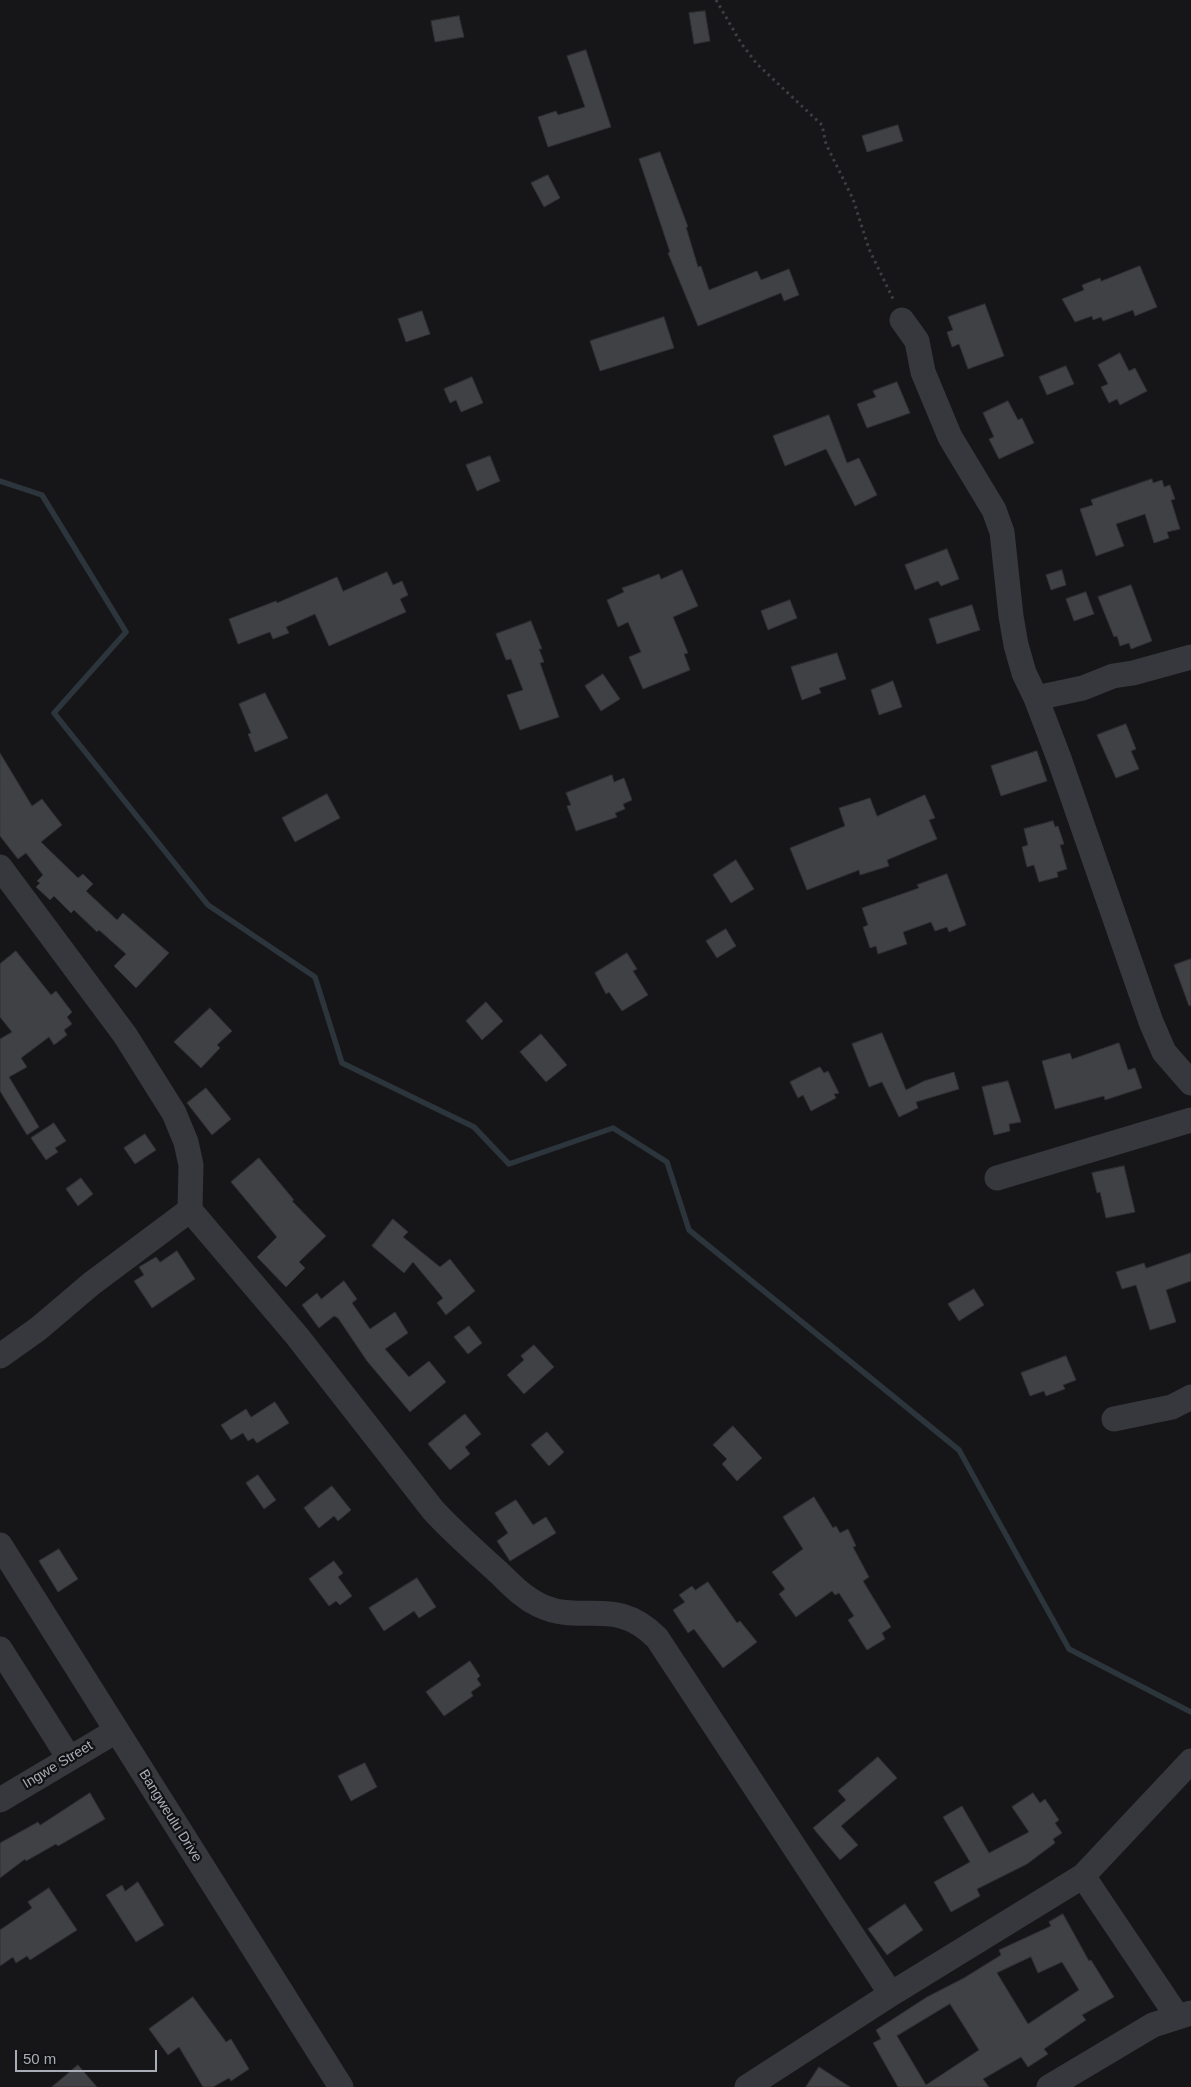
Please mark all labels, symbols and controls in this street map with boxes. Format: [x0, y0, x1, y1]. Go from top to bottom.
street label: Ingwe Street [20, 1738, 96, 1792]
street label: Bangweulu Drive [135, 1767, 205, 1865]
scale bar [18, 2040, 160, 2072]
text: 50 m [23, 2050, 56, 2067]

